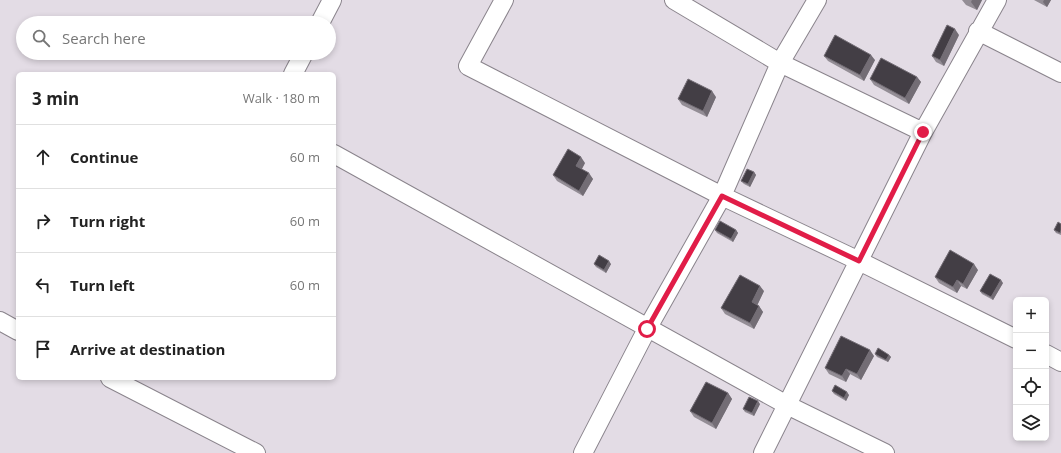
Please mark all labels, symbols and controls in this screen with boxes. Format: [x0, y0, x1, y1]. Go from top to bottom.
search box [16, 16, 336, 60]
icon: search [30, 27, 52, 49]
text: Search here [62, 28, 146, 48]
text: 3 min [32, 87, 79, 110]
text: Walk · 180 m [243, 89, 320, 107]
route end [914, 123, 932, 141]
icon: ahead [32, 146, 54, 168]
text: Continue [70, 147, 138, 167]
text: 60 m [290, 148, 320, 166]
icon: right [32, 210, 54, 232]
text: Turn right [70, 211, 145, 231]
text: 60 m [290, 212, 320, 230]
icon: left [32, 274, 54, 296]
text: Turn left [70, 275, 135, 295]
text: 60 m [290, 276, 320, 294]
map controls [1013, 297, 1049, 441]
button: + [1013, 297, 1049, 333]
route start [638, 320, 656, 338]
button: − [1013, 333, 1049, 369]
icon: arrive [32, 338, 54, 360]
text: Arrive at destination [70, 339, 225, 359]
button: locate [1013, 369, 1049, 405]
button: layers [1013, 405, 1049, 441]

